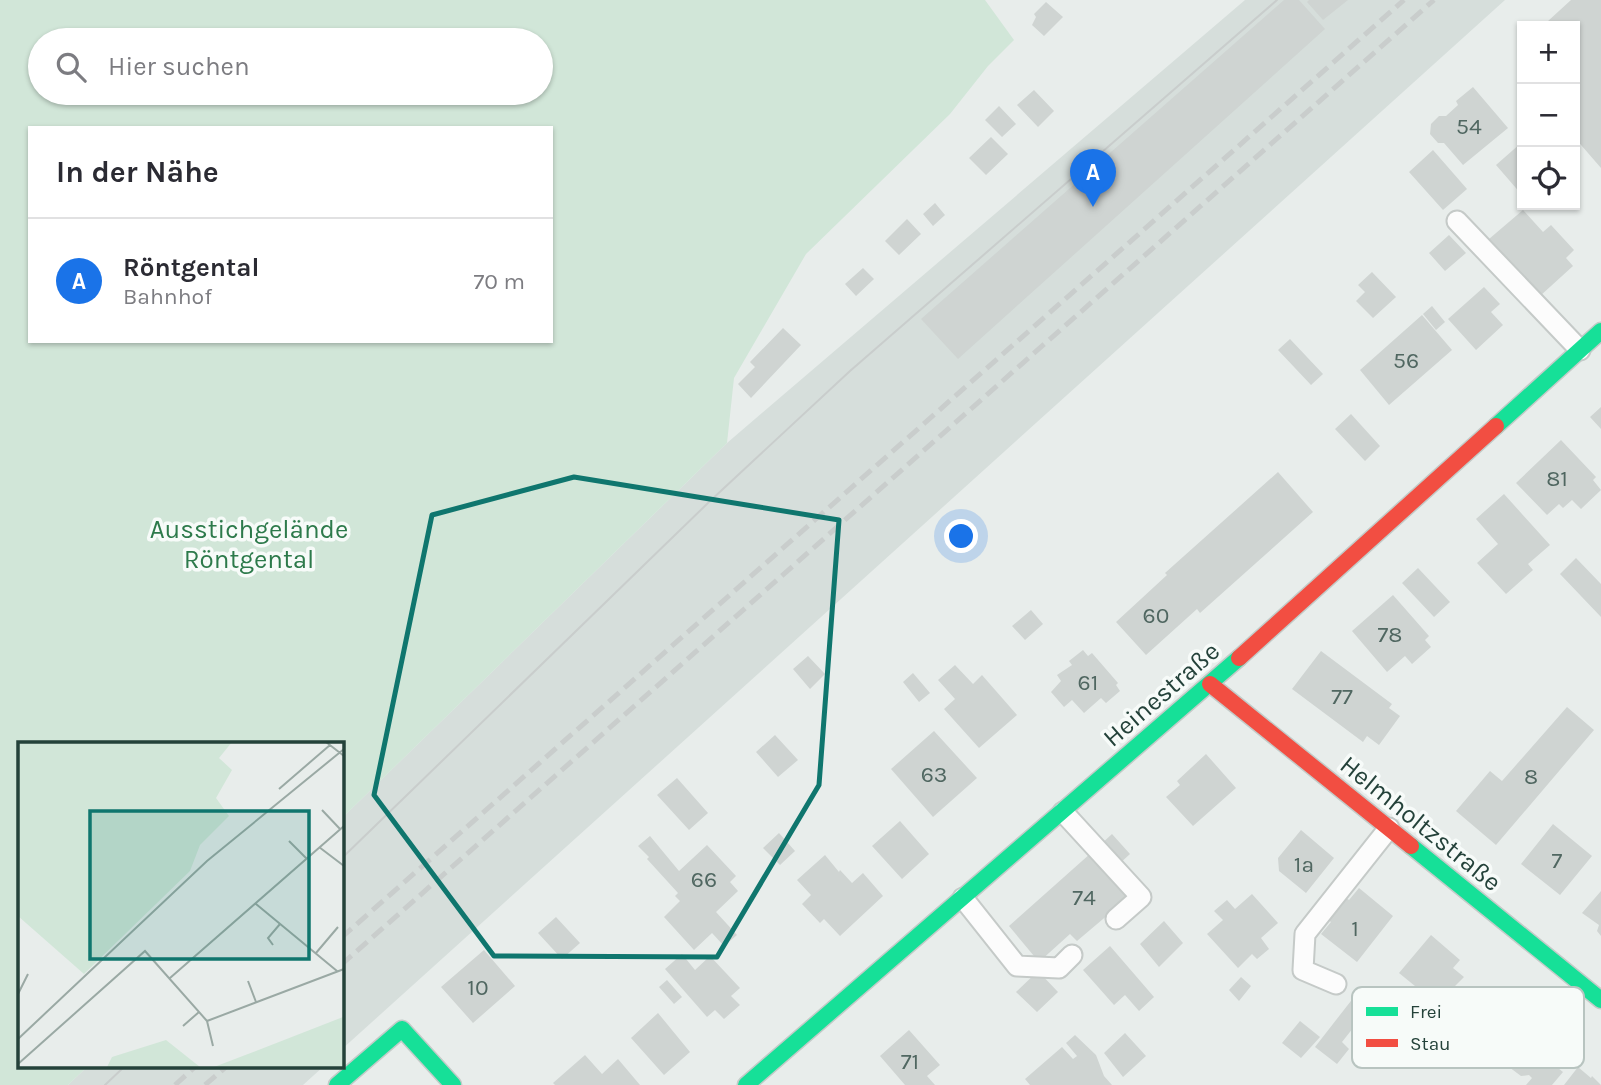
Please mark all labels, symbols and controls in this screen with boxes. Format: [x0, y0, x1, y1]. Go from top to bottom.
map controls [1517, 21, 1580, 210]
button: + [1517, 21, 1580, 84]
search box [28, 28, 553, 105]
icon: search [52, 48, 90, 86]
text: Hier suchen [108, 51, 250, 82]
button: − [1517, 84, 1580, 147]
house number: 54 [1456, 113, 1482, 140]
button: locate [1517, 147, 1580, 210]
pin: A [1070, 149, 1116, 207]
text: In der Nähe [56, 154, 219, 190]
text: Röntgental [123, 252, 259, 283]
text: A [72, 268, 86, 295]
text: 70 m [474, 268, 525, 295]
text: Bahnhof [123, 283, 212, 310]
house number: 56 [1393, 347, 1419, 374]
house number: 81 [1546, 465, 1568, 492]
park label: Ausstichgelände Röntgental [150, 514, 348, 575]
your location [944, 519, 978, 553]
house number: 60 [1143, 602, 1169, 629]
house number: 78 [1378, 621, 1402, 648]
street label: Heinestraße [1097, 635, 1226, 753]
house number: 61 [1078, 669, 1098, 696]
house number: 77 [1331, 683, 1353, 710]
inset map [18, 742, 343, 1068]
street label: Helmholtzstraße [1334, 749, 1507, 898]
house number: 63 [921, 761, 947, 788]
house number: 8 [1524, 763, 1538, 790]
house number: 7 [1552, 847, 1563, 874]
house number: 1a [1294, 851, 1314, 878]
house number: 66 [691, 866, 717, 893]
house number: 74 [1072, 884, 1096, 911]
house number: 1 [1351, 915, 1359, 942]
house number: 10 [467, 974, 489, 1001]
legend [1352, 987, 1584, 1068]
text: Frei [1410, 1001, 1442, 1023]
text: Stau [1410, 1033, 1451, 1055]
house number: 71 [901, 1048, 919, 1075]

